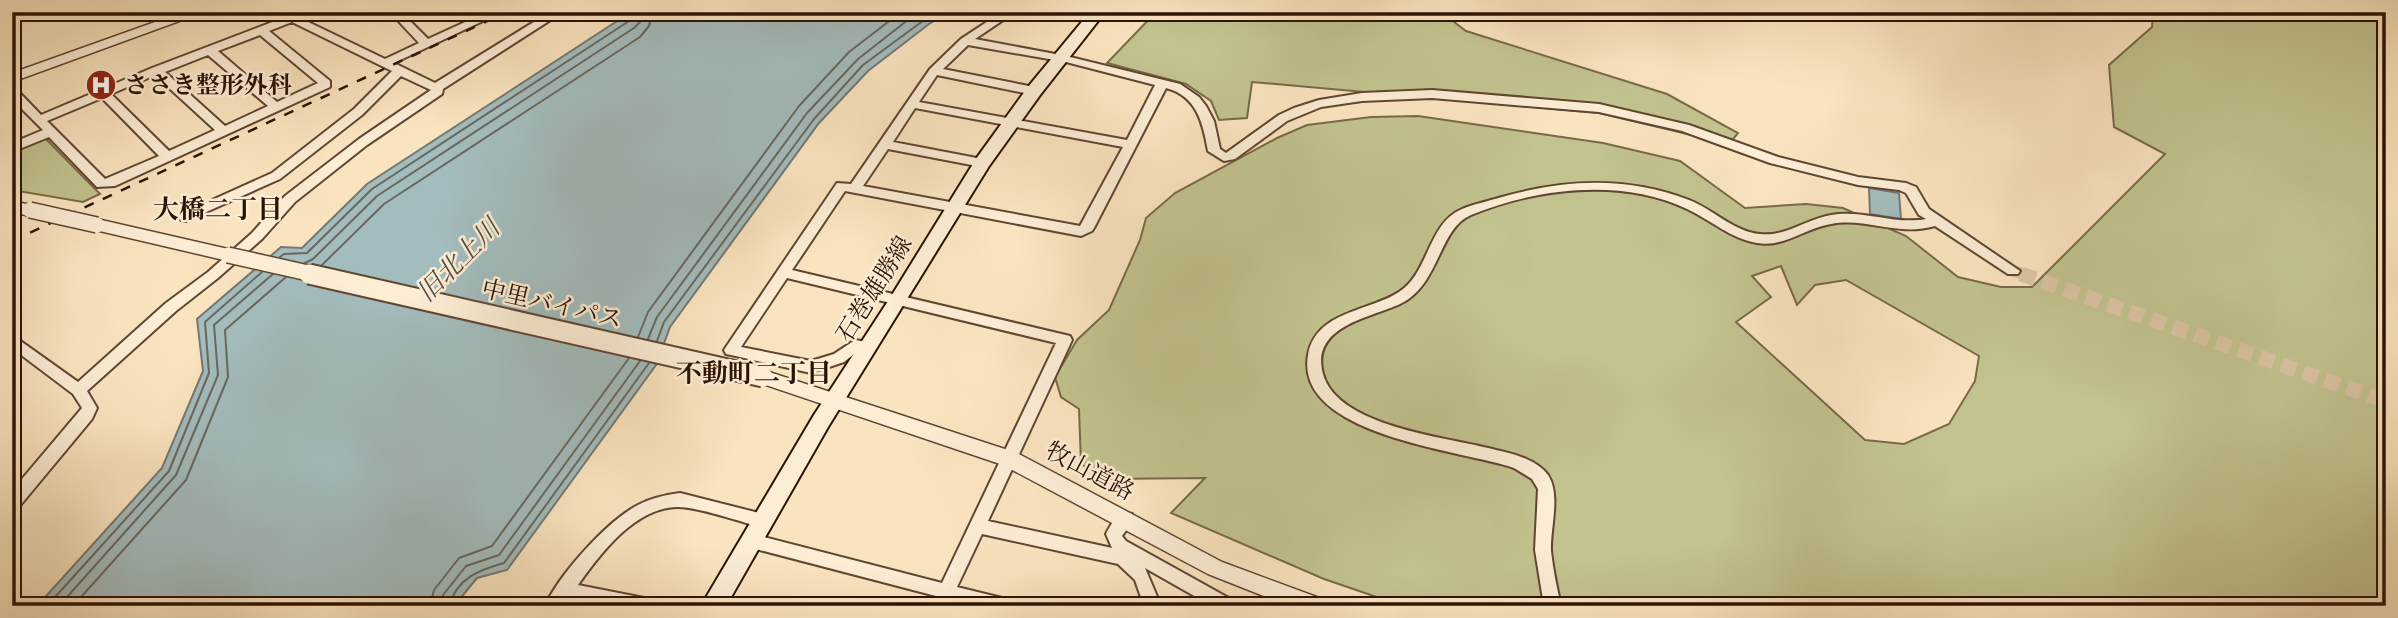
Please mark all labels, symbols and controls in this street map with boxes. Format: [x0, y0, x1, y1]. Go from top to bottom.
hospital icon: ささき整形外科 [84, 68, 118, 102]
place label: ささき整形外科 [124, 71, 292, 102]
district label: 大橋二丁目 [153, 194, 283, 227]
water label: 旧北上川 [411, 211, 510, 310]
street label: 石巻雄勝線 [830, 231, 920, 349]
street label: 中里バイパス [478, 274, 625, 337]
district label: 不動町二丁目 [676, 358, 832, 391]
street label: 牧山道路 [1040, 436, 1139, 509]

